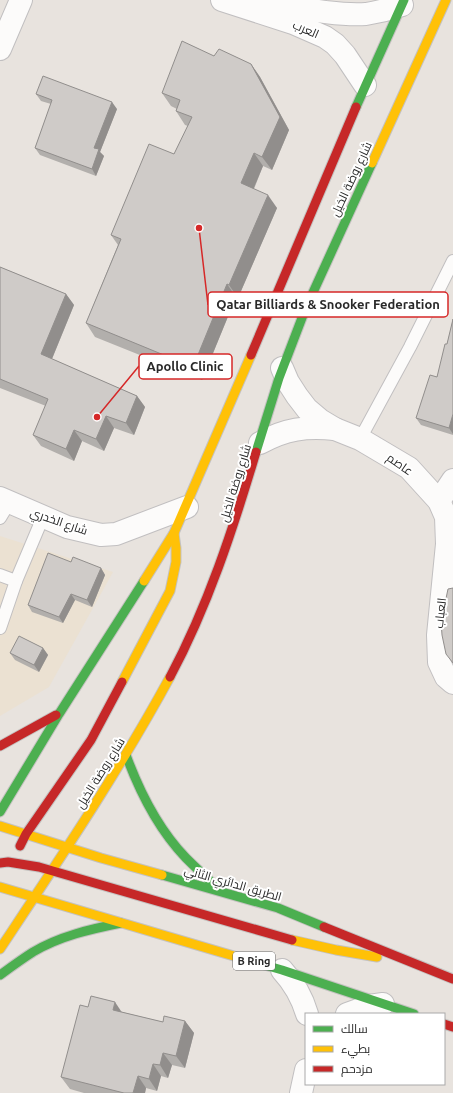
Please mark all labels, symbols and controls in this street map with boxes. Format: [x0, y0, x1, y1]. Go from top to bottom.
street label: العرب [291, 18, 321, 41]
street label: شارع روضة الخيل [328, 140, 376, 219]
callout: Qatar Billiards & Snooker Federation [208, 292, 448, 317]
text: Qatar Billiards & Snooker Federation [216, 297, 440, 311]
callout: Apollo Clinic [139, 354, 232, 379]
text: Apollo Clinic [147, 359, 224, 373]
street label: شارع روضة الخيل [217, 442, 255, 524]
street label: عاصم [383, 451, 415, 479]
street label: شارع الخدري [27, 505, 90, 541]
street label: العباب [432, 597, 449, 629]
street label: شارع روضة الخيل [73, 735, 129, 812]
street label: الطريق الدائري الثاني [182, 863, 283, 907]
road number: B Ring [233, 952, 275, 970]
legend [305, 1013, 445, 1085]
text: سالك [341, 1022, 368, 1035]
text: بطيء [341, 1042, 370, 1059]
text: مزدحم [341, 1062, 373, 1077]

